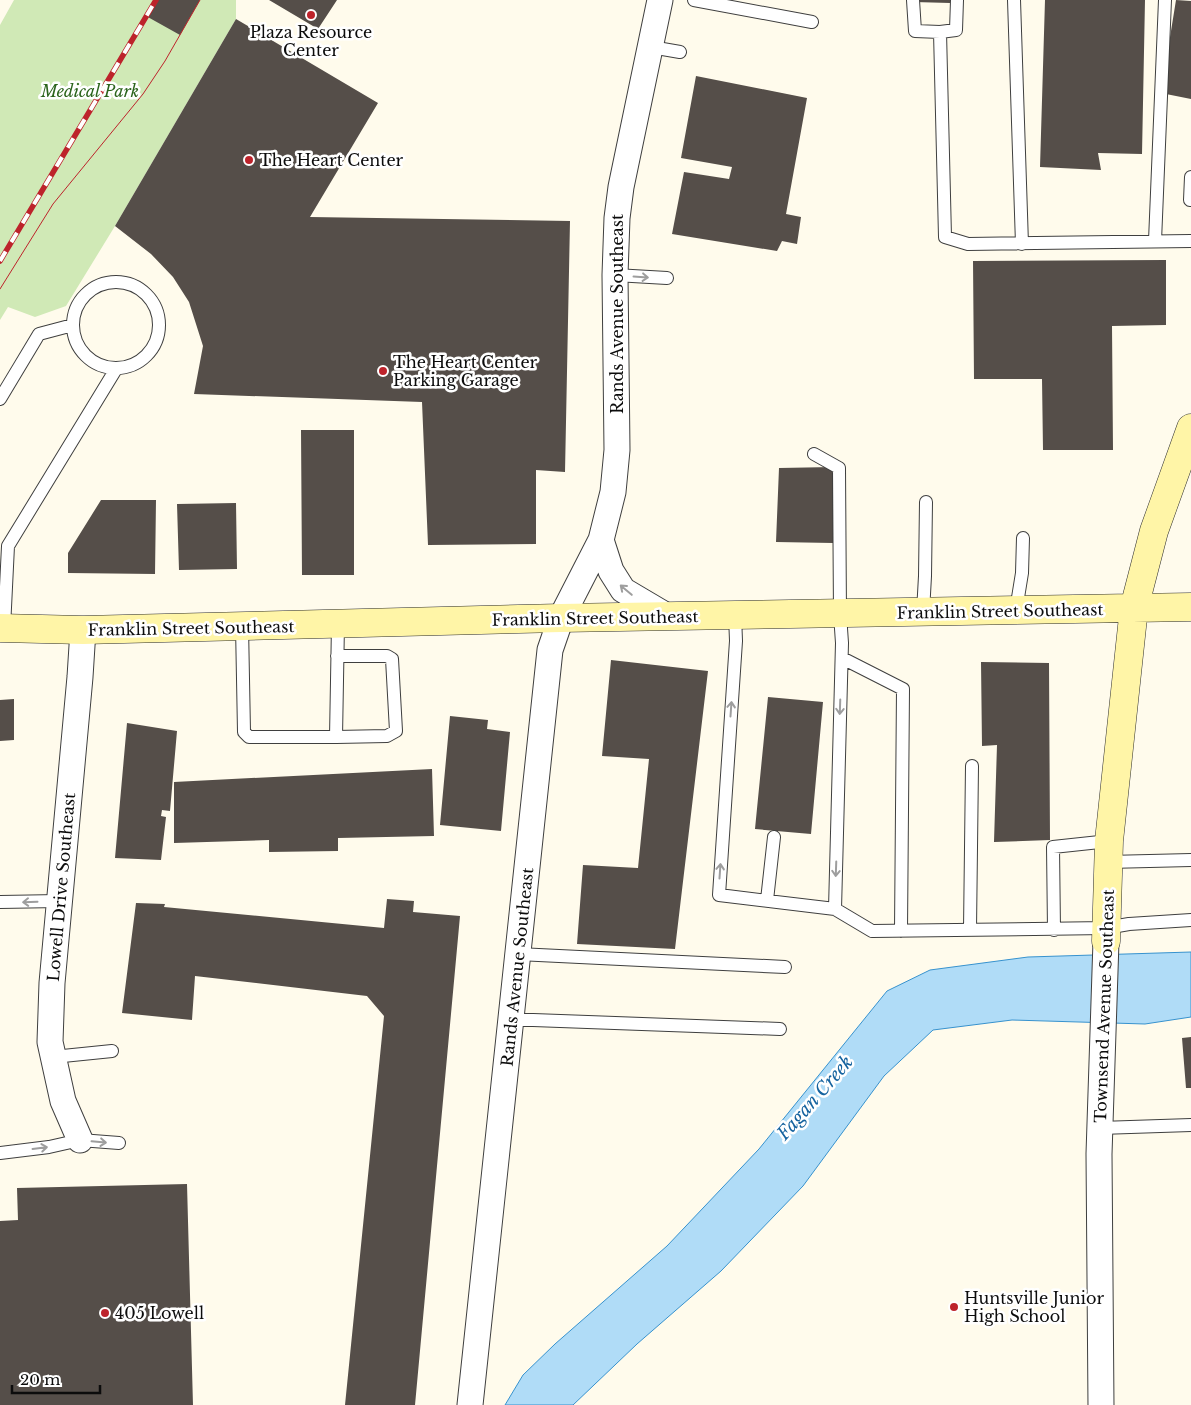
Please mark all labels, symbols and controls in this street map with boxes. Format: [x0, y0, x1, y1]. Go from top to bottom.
marker: Plaza Resource Center [305, 9, 317, 21]
place label: Plaza Resource Center [250, 22, 372, 60]
park label: Medical Park [40, 81, 139, 101]
place label: The Heart Center [259, 150, 404, 170]
marker: The Heart Center [243, 154, 255, 166]
street label: Rands Avenue Southeast [607, 214, 627, 414]
one-way arrow [633, 272, 649, 281]
place label: The Heart Center Parking Garage [393, 352, 538, 390]
marker: The Heart Center Parking Garage [377, 365, 389, 377]
one-way arrow [620, 585, 633, 596]
street label: Franklin Street Southeast [896, 599, 1104, 623]
street label: Franklin Street Southeast [491, 606, 699, 630]
street label: Franklin Street Southeast [87, 616, 295, 640]
one-way arrow [836, 698, 845, 714]
one-way arrow [727, 701, 736, 717]
street label: Lowell Drive Southeast [43, 792, 79, 982]
one-way arrow [831, 860, 841, 877]
one-way arrow [716, 864, 725, 880]
street label: Rands Avenue Southeast [497, 867, 537, 1067]
street label: Townsend Avenue Southeast [1090, 889, 1118, 1123]
one-way arrow [22, 897, 38, 906]
water label: Fagan Creek [772, 1051, 857, 1145]
one-way arrow [91, 1137, 107, 1146]
one-way arrow [32, 1143, 48, 1153]
place label: Huntsville Junior High School [964, 1288, 1104, 1326]
marker: Huntsville Junior High School [948, 1301, 960, 1313]
place label: 405 Lowell [115, 1303, 204, 1323]
marker: 405 Lowell [99, 1307, 111, 1319]
scale bar [12, 1362, 100, 1394]
text: 20 m [20, 1370, 60, 1389]

